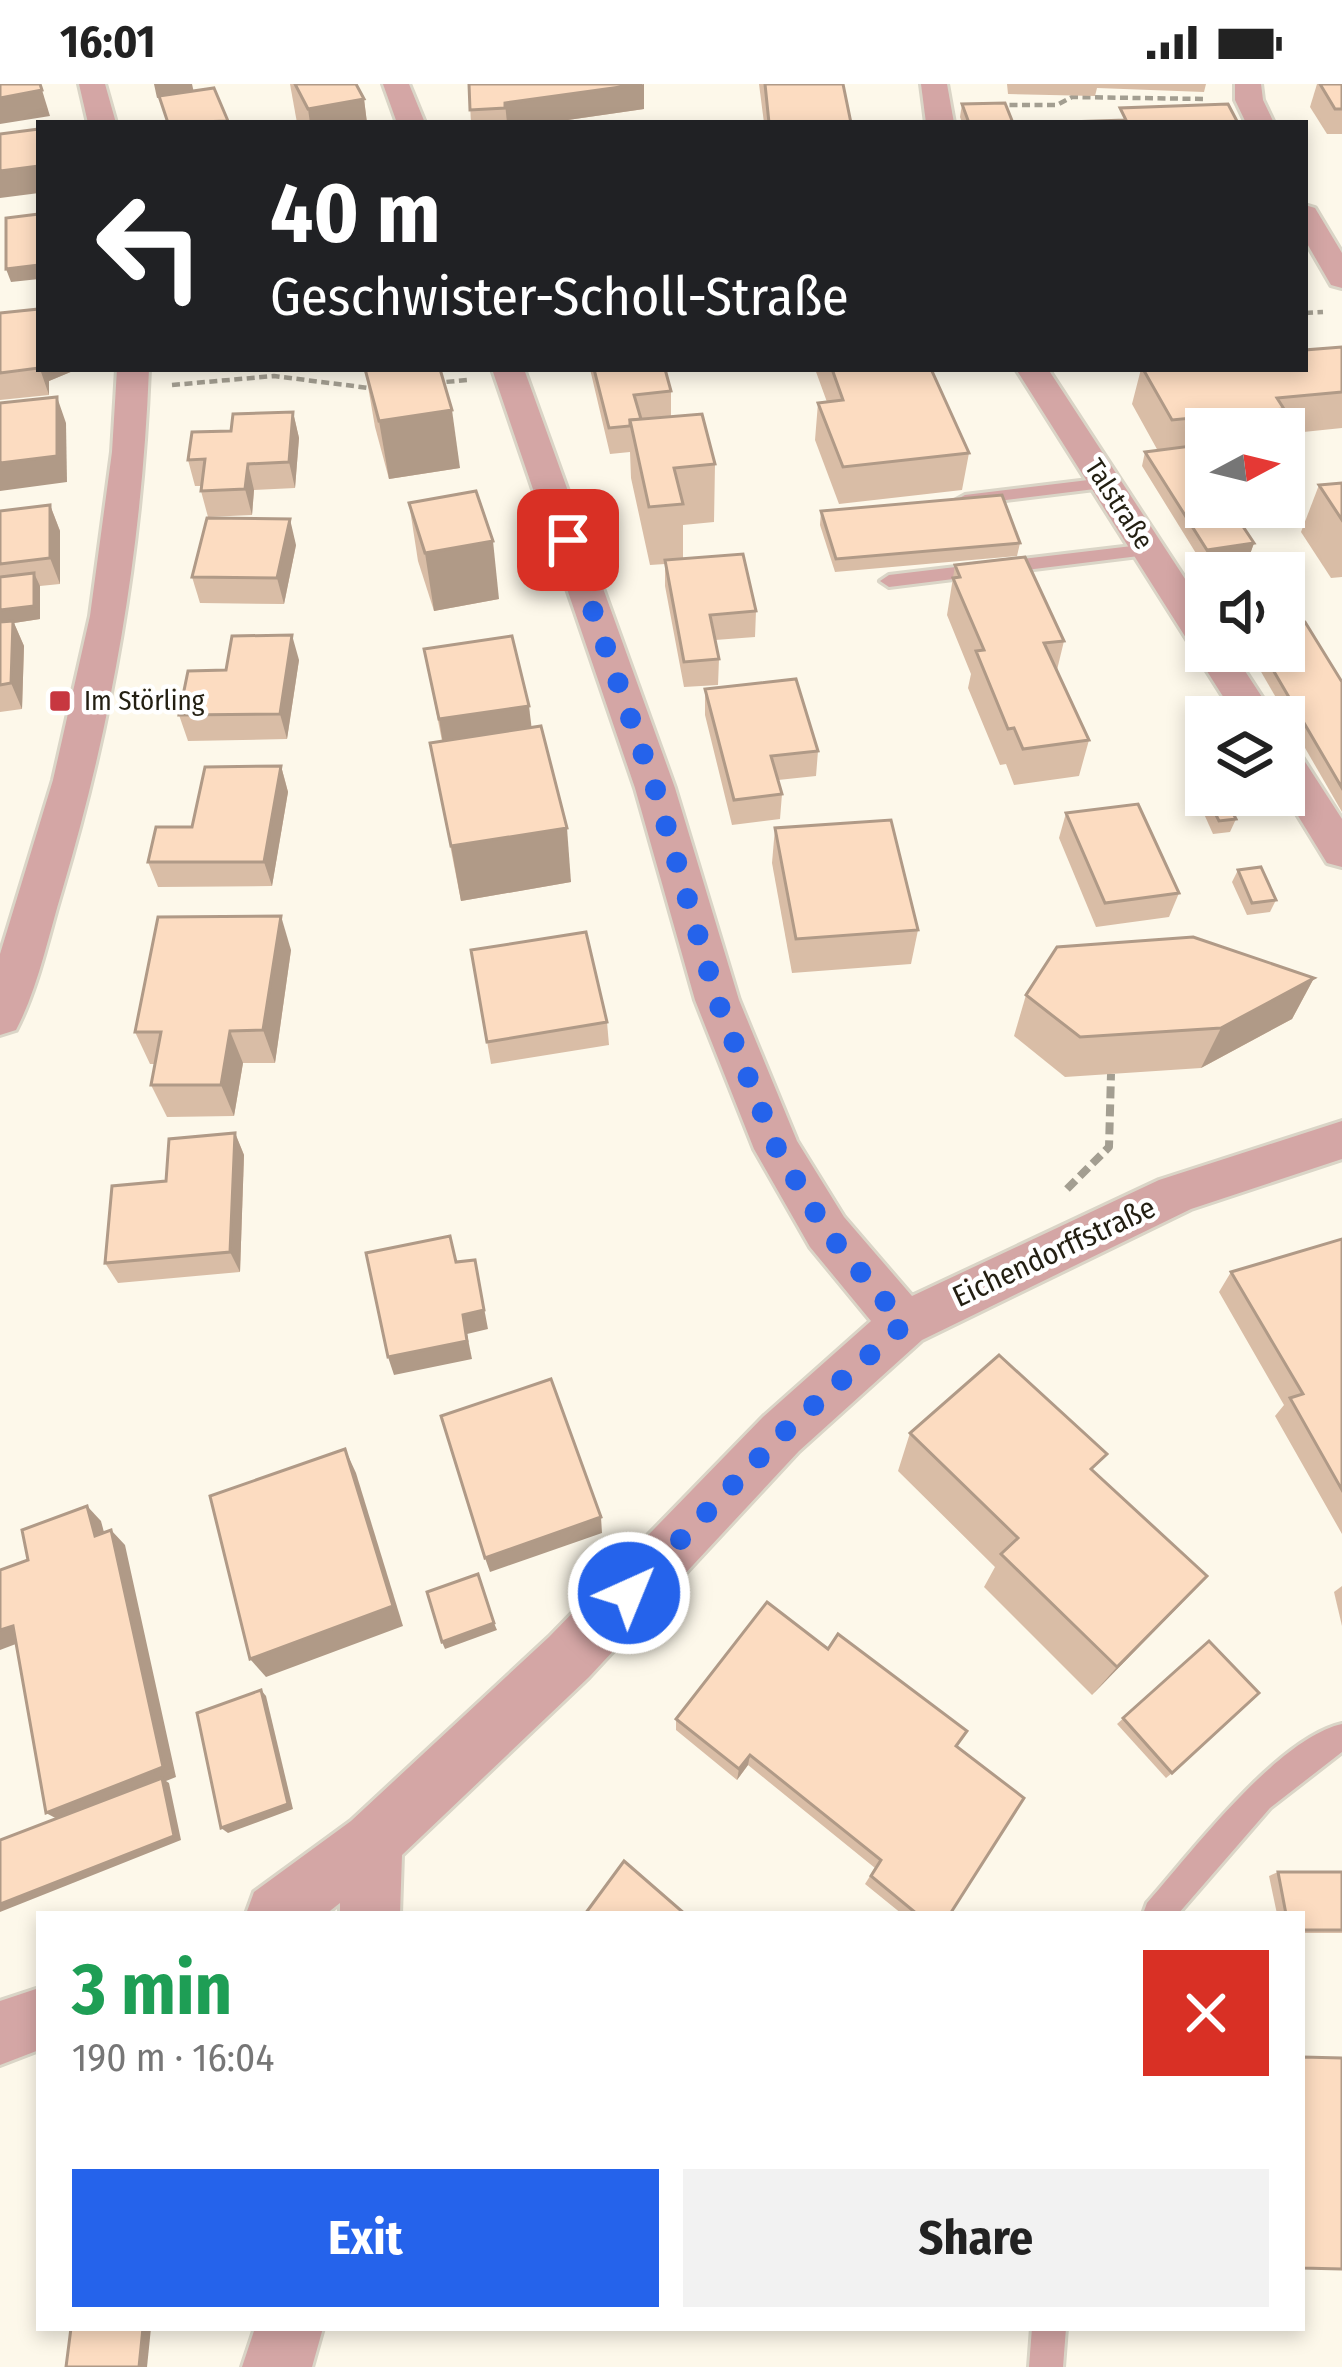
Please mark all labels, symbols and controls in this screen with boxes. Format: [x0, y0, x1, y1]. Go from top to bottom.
text: 16:01 [60, 15, 156, 69]
text: 40 m [270, 163, 441, 264]
icon: left [72, 168, 228, 324]
text: Geschwister-Scholl-Straße [270, 265, 849, 329]
north arrow [1185, 408, 1305, 528]
map controls [1185, 408, 1305, 816]
street label: Talstraße [1078, 453, 1160, 555]
pin [517, 489, 619, 591]
icon: arrive [535, 507, 601, 573]
button: sound [1185, 552, 1305, 672]
place label: Im Störling [84, 685, 205, 717]
marker: Im Störling [47, 688, 73, 714]
button: layers [1185, 696, 1305, 816]
street label: Eichendorffstraße [947, 1189, 1161, 1315]
position arrow [566, 1530, 692, 1656]
text: 3 min [72, 1947, 232, 2033]
button: close [1143, 1950, 1269, 2076]
text: 190 m · 16:04 [72, 2035, 274, 2081]
button: Exit [72, 2169, 659, 2307]
button: Share [683, 2169, 1269, 2307]

